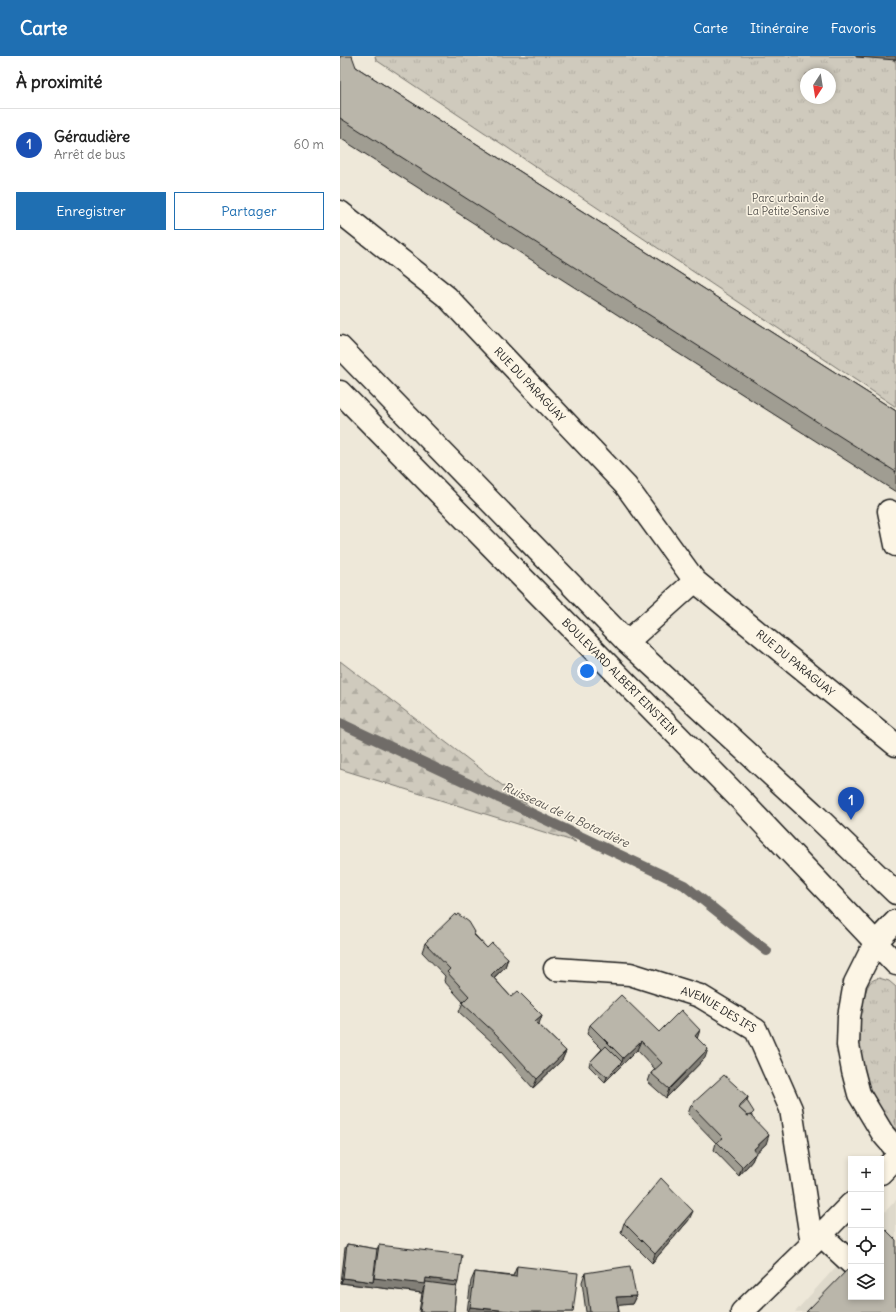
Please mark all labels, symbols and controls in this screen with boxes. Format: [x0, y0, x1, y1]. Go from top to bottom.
text: Carte [20, 16, 67, 40]
text: Carte [693, 19, 728, 37]
text: Itinéraire [750, 19, 809, 37]
text: Favoris [831, 19, 876, 37]
north arrow [800, 68, 836, 104]
text: À proximité [16, 71, 102, 93]
text: Géraudière [54, 127, 130, 146]
text: 1 [26, 136, 32, 153]
text: 60 m [293, 136, 324, 153]
text: Arrêt de bus [54, 146, 125, 163]
park label: Parc urbain de La Petite Sensive [747, 191, 829, 218]
button: Enregistrer [16, 192, 166, 230]
button: Partager [174, 192, 324, 230]
street label: RUE DU PARAGUAY [491, 344, 568, 424]
street label: BOULEVARD ALBERT EINSTEIN [559, 615, 680, 738]
street label: RUE DU PARAGUAY [753, 627, 838, 699]
your location [577, 661, 597, 681]
water label: Ruisseau de la Botardière [501, 779, 633, 851]
pin: 1 [838, 787, 864, 820]
street label: AVENUE DES IFS [679, 983, 759, 1036]
map controls [848, 1156, 884, 1300]
button: + [848, 1156, 884, 1192]
button: − [848, 1192, 884, 1228]
button: locate [848, 1228, 884, 1264]
button: layers [848, 1264, 884, 1300]

